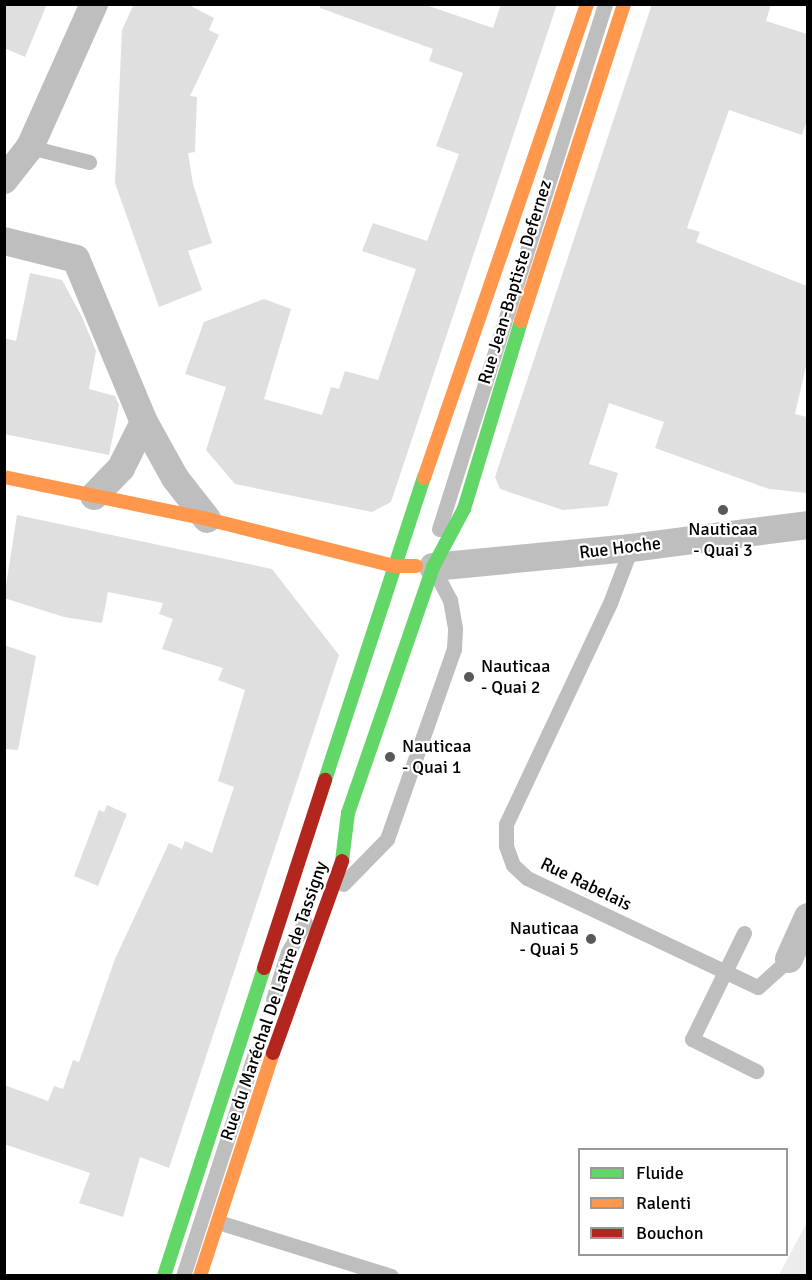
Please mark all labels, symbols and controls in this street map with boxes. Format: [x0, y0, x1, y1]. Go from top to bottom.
street label: Rue Jean-Baptiste Defernez [474, 177, 556, 387]
marker: Nauticaa - Quai 3 [716, 503, 730, 517]
place label: Nauticaa - Quai 3 [688, 519, 758, 562]
street label: Rue Hoche [578, 532, 662, 564]
place label: Nauticaa - Quai 2 [481, 656, 550, 698]
marker: Nauticaa - Quai 2 [462, 670, 476, 684]
place label: Nauticaa - Quai 1 [402, 736, 471, 778]
marker: Nauticaa - Quai 1 [383, 750, 397, 764]
street label: Rue Rabelais [537, 853, 635, 915]
street label: Rue du Maréchal De Lattre de Tassigny [216, 858, 332, 1144]
place label: Nauticaa - Quai 5 [510, 918, 579, 960]
marker: Nauticaa - Quai 5 [584, 932, 598, 946]
legend [578, 1148, 788, 1256]
text: Fluide [636, 1162, 684, 1184]
text: Ralenti [636, 1192, 691, 1214]
text: Bouchon [636, 1222, 704, 1244]

